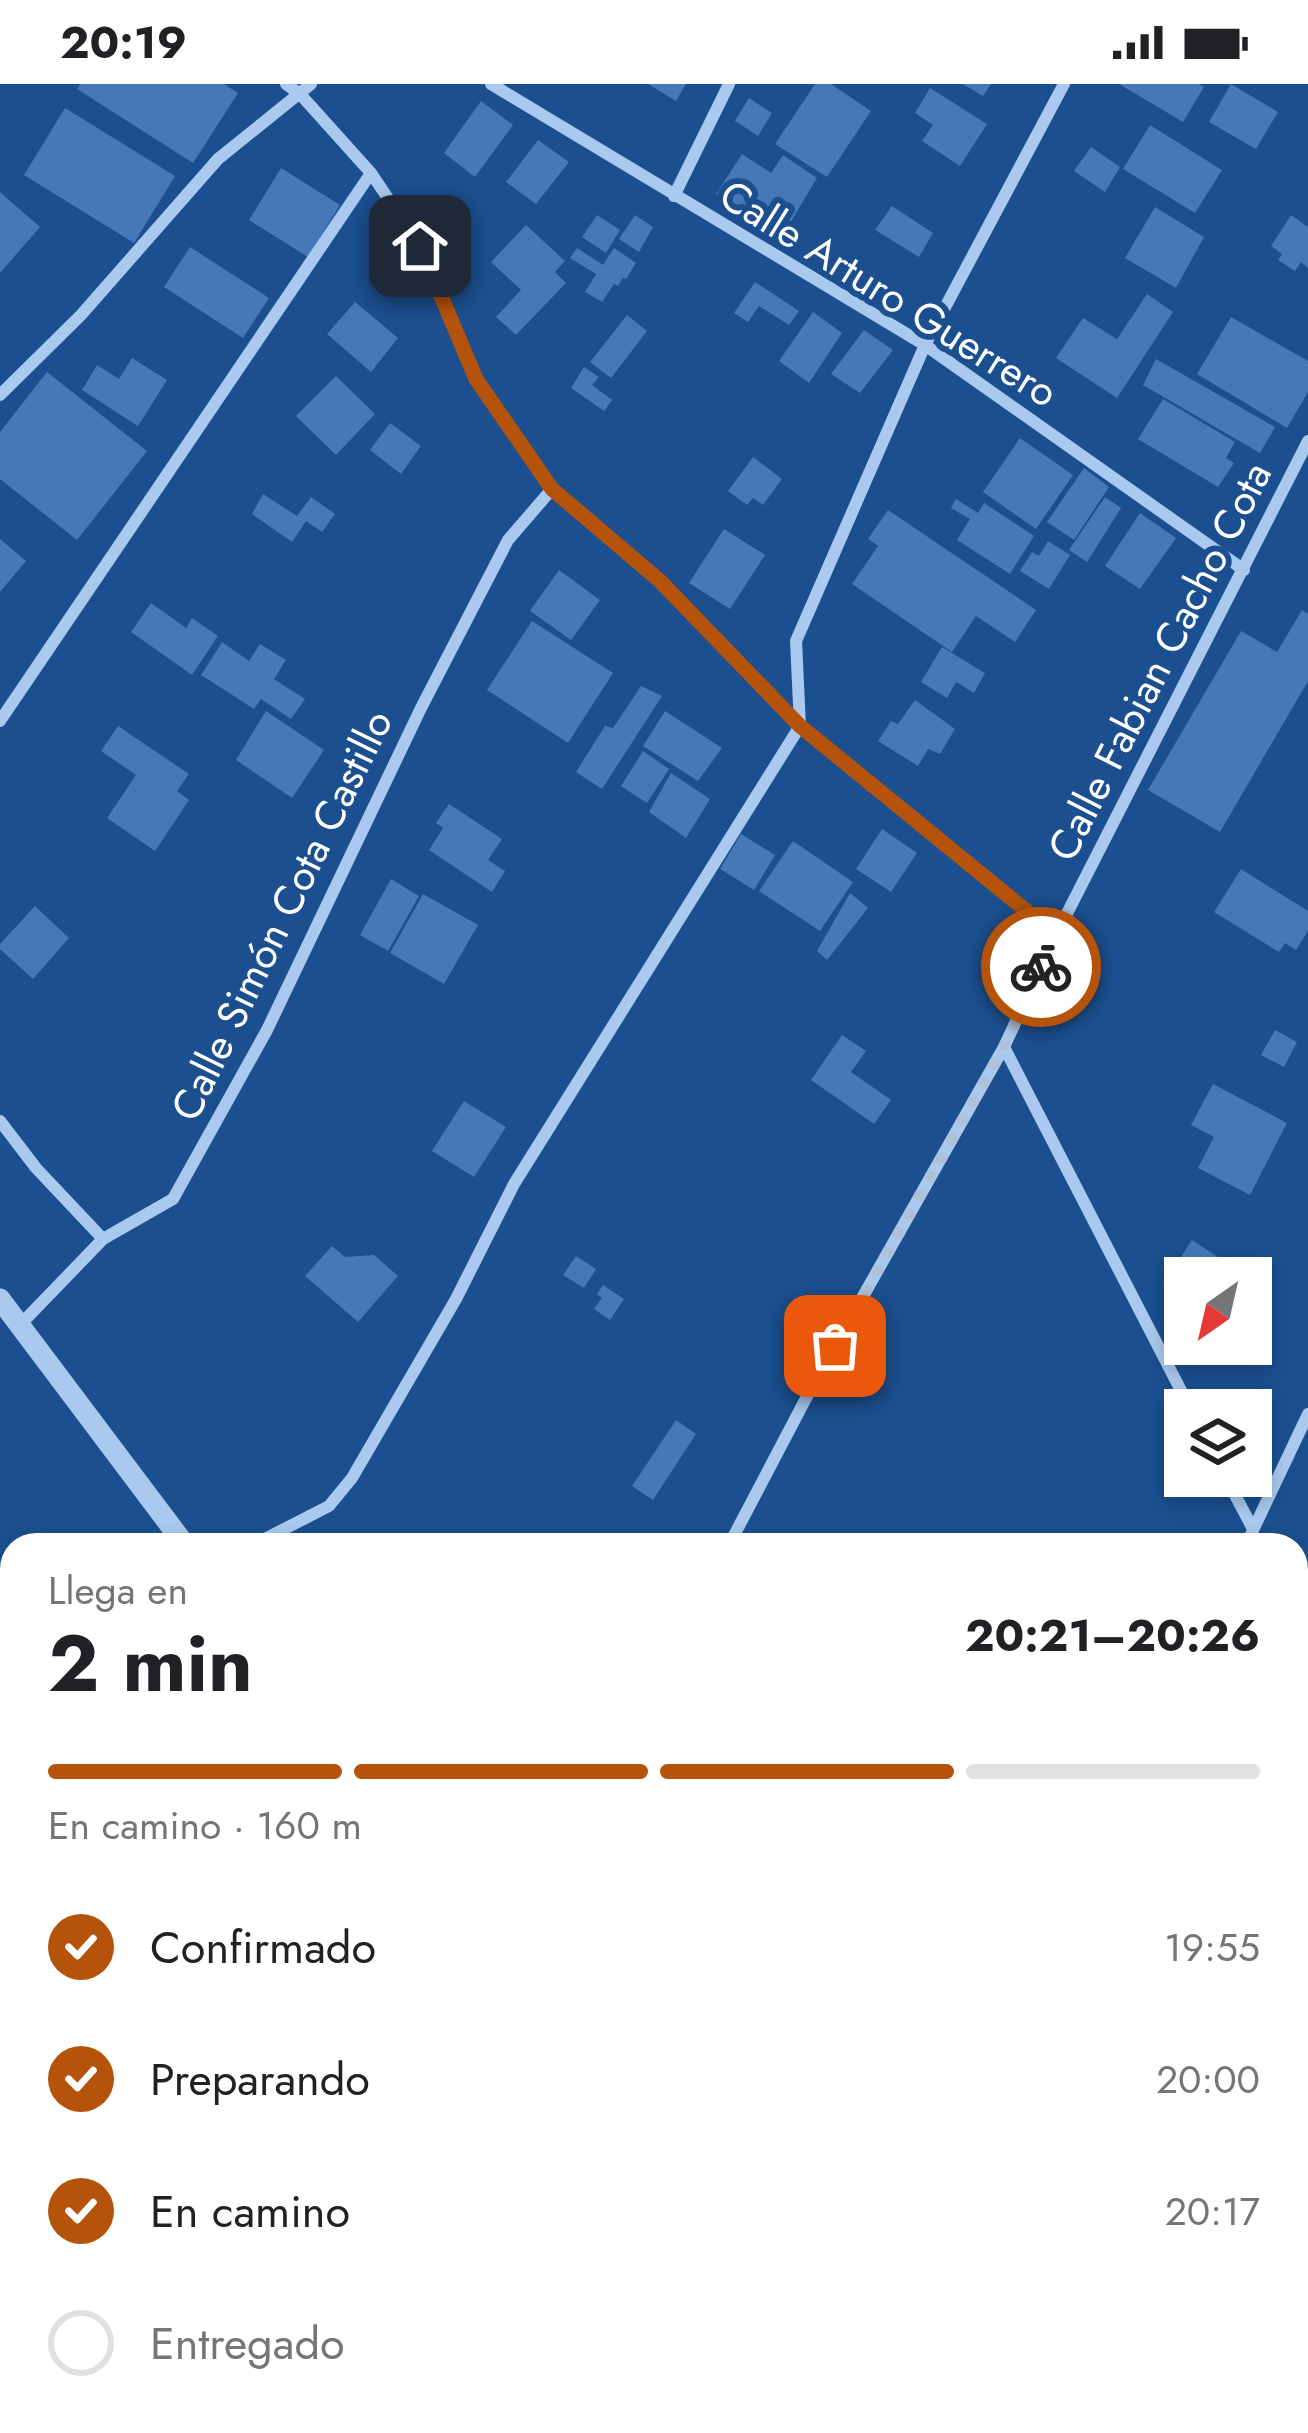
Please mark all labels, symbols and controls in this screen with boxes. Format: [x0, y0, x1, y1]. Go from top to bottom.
text: 20:19 [60, 10, 187, 75]
street label: Calle Arturo Guerrero [708, 165, 1070, 422]
pin [369, 195, 471, 297]
icon: home [387, 213, 453, 279]
street label: Calle Fabian Cacho Cota [1032, 451, 1287, 871]
street label: Calle Simón Cota Castillo [155, 699, 408, 1131]
courier [981, 907, 1101, 1027]
icon: bike [1008, 934, 1074, 1000]
north arrow [1164, 1257, 1272, 1365]
map controls [1164, 1257, 1272, 1497]
pin [784, 1295, 886, 1397]
icon: bag [802, 1313, 868, 1379]
button: layers [1164, 1389, 1272, 1497]
text: Llega en [48, 1562, 188, 1619]
text: 20:21–20:26 [965, 1603, 1260, 1668]
text: 2 min [48, 1608, 253, 1720]
text: En camino · 160 m [48, 1797, 362, 1854]
icon: check [48, 1914, 114, 1980]
text: Confirmado [150, 1915, 376, 1980]
text: 19:55 [1164, 1919, 1260, 1976]
icon: check [48, 2046, 114, 2112]
text: Preparando [150, 2047, 370, 2112]
text: 20:00 [1156, 2051, 1260, 2108]
icon: check [48, 2178, 114, 2244]
text: En camino [150, 2179, 350, 2244]
text: 20:17 [1165, 2183, 1260, 2240]
text: Entregado [150, 2311, 345, 2376]

